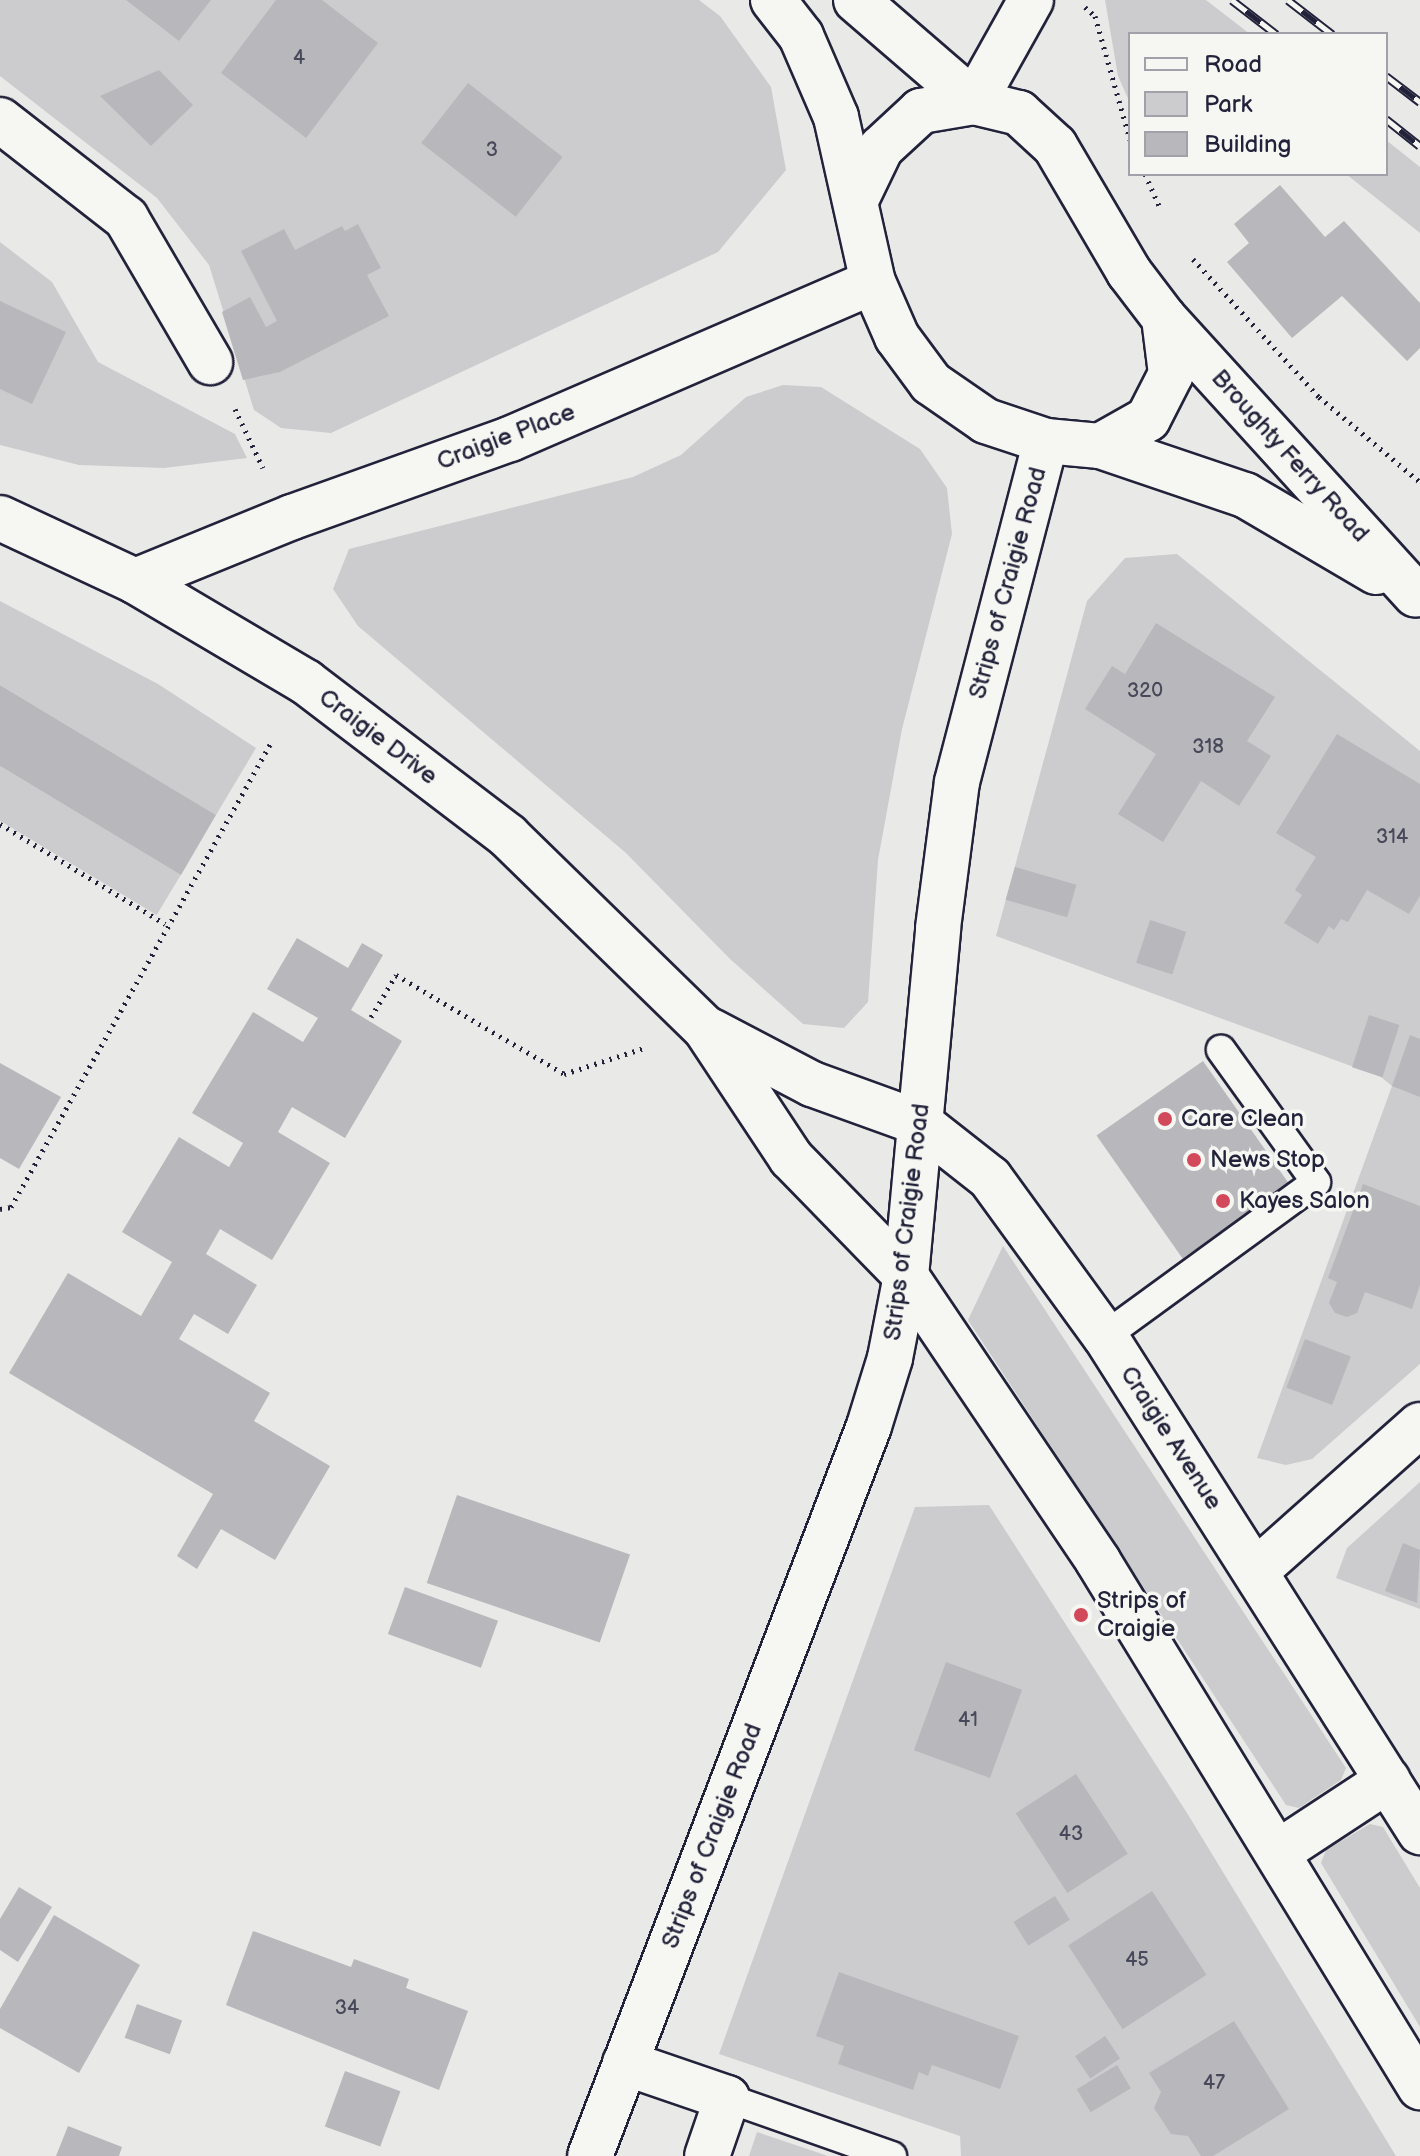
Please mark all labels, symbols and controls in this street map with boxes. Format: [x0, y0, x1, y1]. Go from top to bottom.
legend [1128, 32, 1388, 176]
house number: 4 [293, 46, 305, 70]
text: Road [1204, 50, 1262, 79]
text: Park [1204, 90, 1252, 119]
text: Building [1204, 130, 1291, 159]
house number: 3 [486, 138, 498, 162]
street label: Broughty Ferry Road [1204, 363, 1376, 549]
street label: Craigie Place [433, 397, 579, 477]
street label: Strips of Craigie Road [963, 464, 1053, 702]
house number: 320 [1127, 679, 1163, 703]
street label: Craigie Drive [313, 683, 443, 791]
house number: 318 [1192, 735, 1224, 759]
house number: 314 [1376, 825, 1408, 849]
street label: Strips of Craigie Road [878, 1102, 936, 1342]
place label: Care Clean [1181, 1105, 1304, 1133]
marker: Care Clean [1156, 1110, 1174, 1128]
place label: News Stop [1210, 1146, 1325, 1174]
marker: News Stop [1185, 1151, 1203, 1169]
place label: Kayes Salon [1239, 1187, 1370, 1215]
marker: Kayes Salon [1214, 1192, 1232, 1210]
street label: Craigie Avenue [1114, 1361, 1228, 1515]
place label: Strips of Craigie [1097, 1587, 1186, 1643]
marker: Strips of Craigie [1072, 1606, 1090, 1624]
house number: 41 [958, 1708, 978, 1732]
street label: Strips of Craigie Road [656, 1719, 768, 1953]
house number: 43 [1059, 1822, 1083, 1846]
house number: 45 [1125, 1948, 1149, 1972]
house number: 34 [335, 1996, 359, 2020]
house number: 47 [1203, 2071, 1225, 2095]

